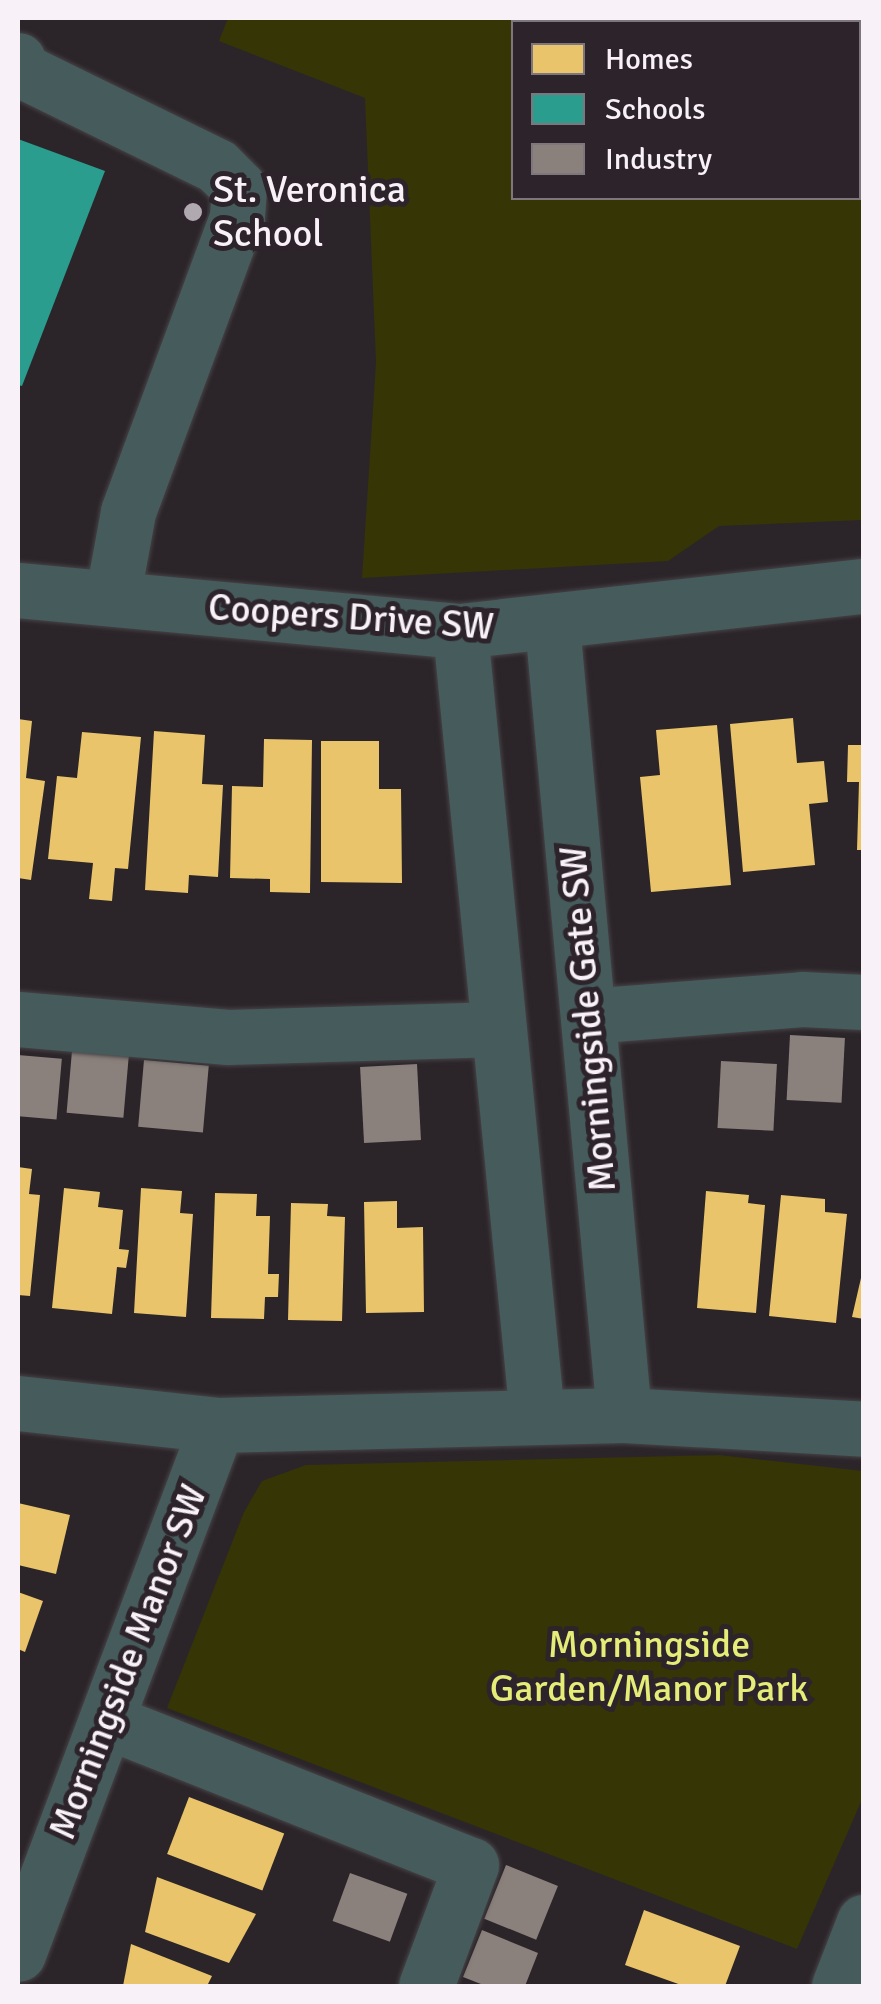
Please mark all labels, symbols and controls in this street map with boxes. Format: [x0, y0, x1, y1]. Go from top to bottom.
legend [511, 20, 861, 200]
text: Homes [605, 41, 693, 78]
text: Schools [605, 91, 705, 128]
text: Industry [605, 141, 712, 178]
place label: St. Veronica School [213, 167, 406, 256]
marker: St. Veronica School [182, 201, 204, 223]
street label: Coopers Drive SW [207, 584, 495, 650]
street label: Morningside Gate SW [550, 844, 626, 1194]
street label: Morningside Manor SW [39, 1478, 217, 1846]
park label: Morningside Garden/Manor Park [490, 1622, 808, 1712]

